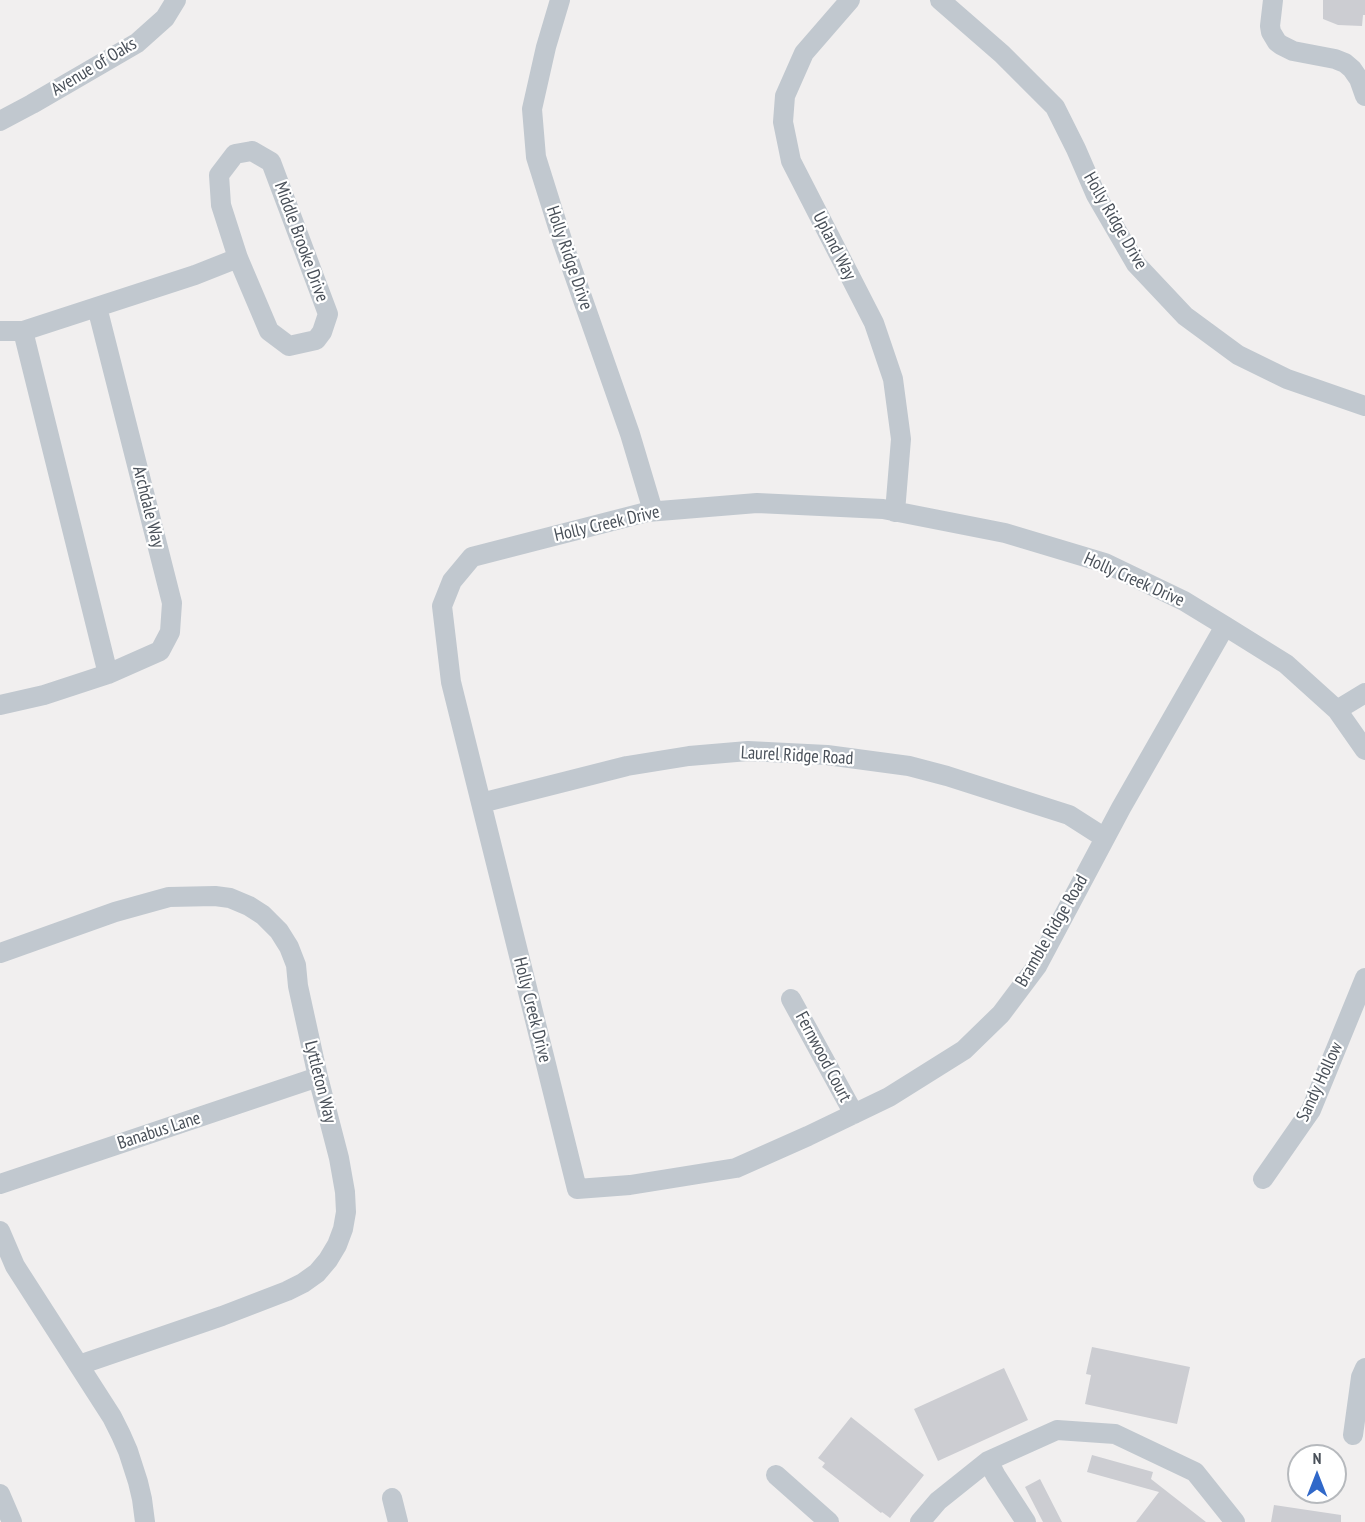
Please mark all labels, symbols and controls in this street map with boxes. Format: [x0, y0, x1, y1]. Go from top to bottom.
street label: Avenue of Oaks [47, 33, 141, 101]
street label: Holly Ridge Drive [1079, 169, 1151, 273]
street label: Middle Brooke Drive [269, 179, 333, 305]
street label: Holly Ridge Drive [541, 203, 597, 313]
street label: Upland Way [808, 208, 860, 284]
street label: Archdale Way [127, 464, 169, 550]
street label: Holly Creek Drive [552, 501, 662, 547]
street label: Holly Creek Drive [1080, 548, 1188, 612]
street label: Laurel Ridge Road [740, 742, 854, 770]
street label: Bramble Ridge Road [1011, 871, 1093, 991]
street label: Holly Creek Drive [509, 955, 555, 1065]
street label: Fernwood Court [790, 1008, 856, 1106]
street label: Lyttleton Way [299, 1039, 341, 1125]
street label: Sandy Hollow [1292, 1039, 1348, 1125]
street label: Banabus Lane [115, 1107, 203, 1155]
north arrow [1287, 1444, 1347, 1504]
text: N [1313, 1448, 1321, 1468]

